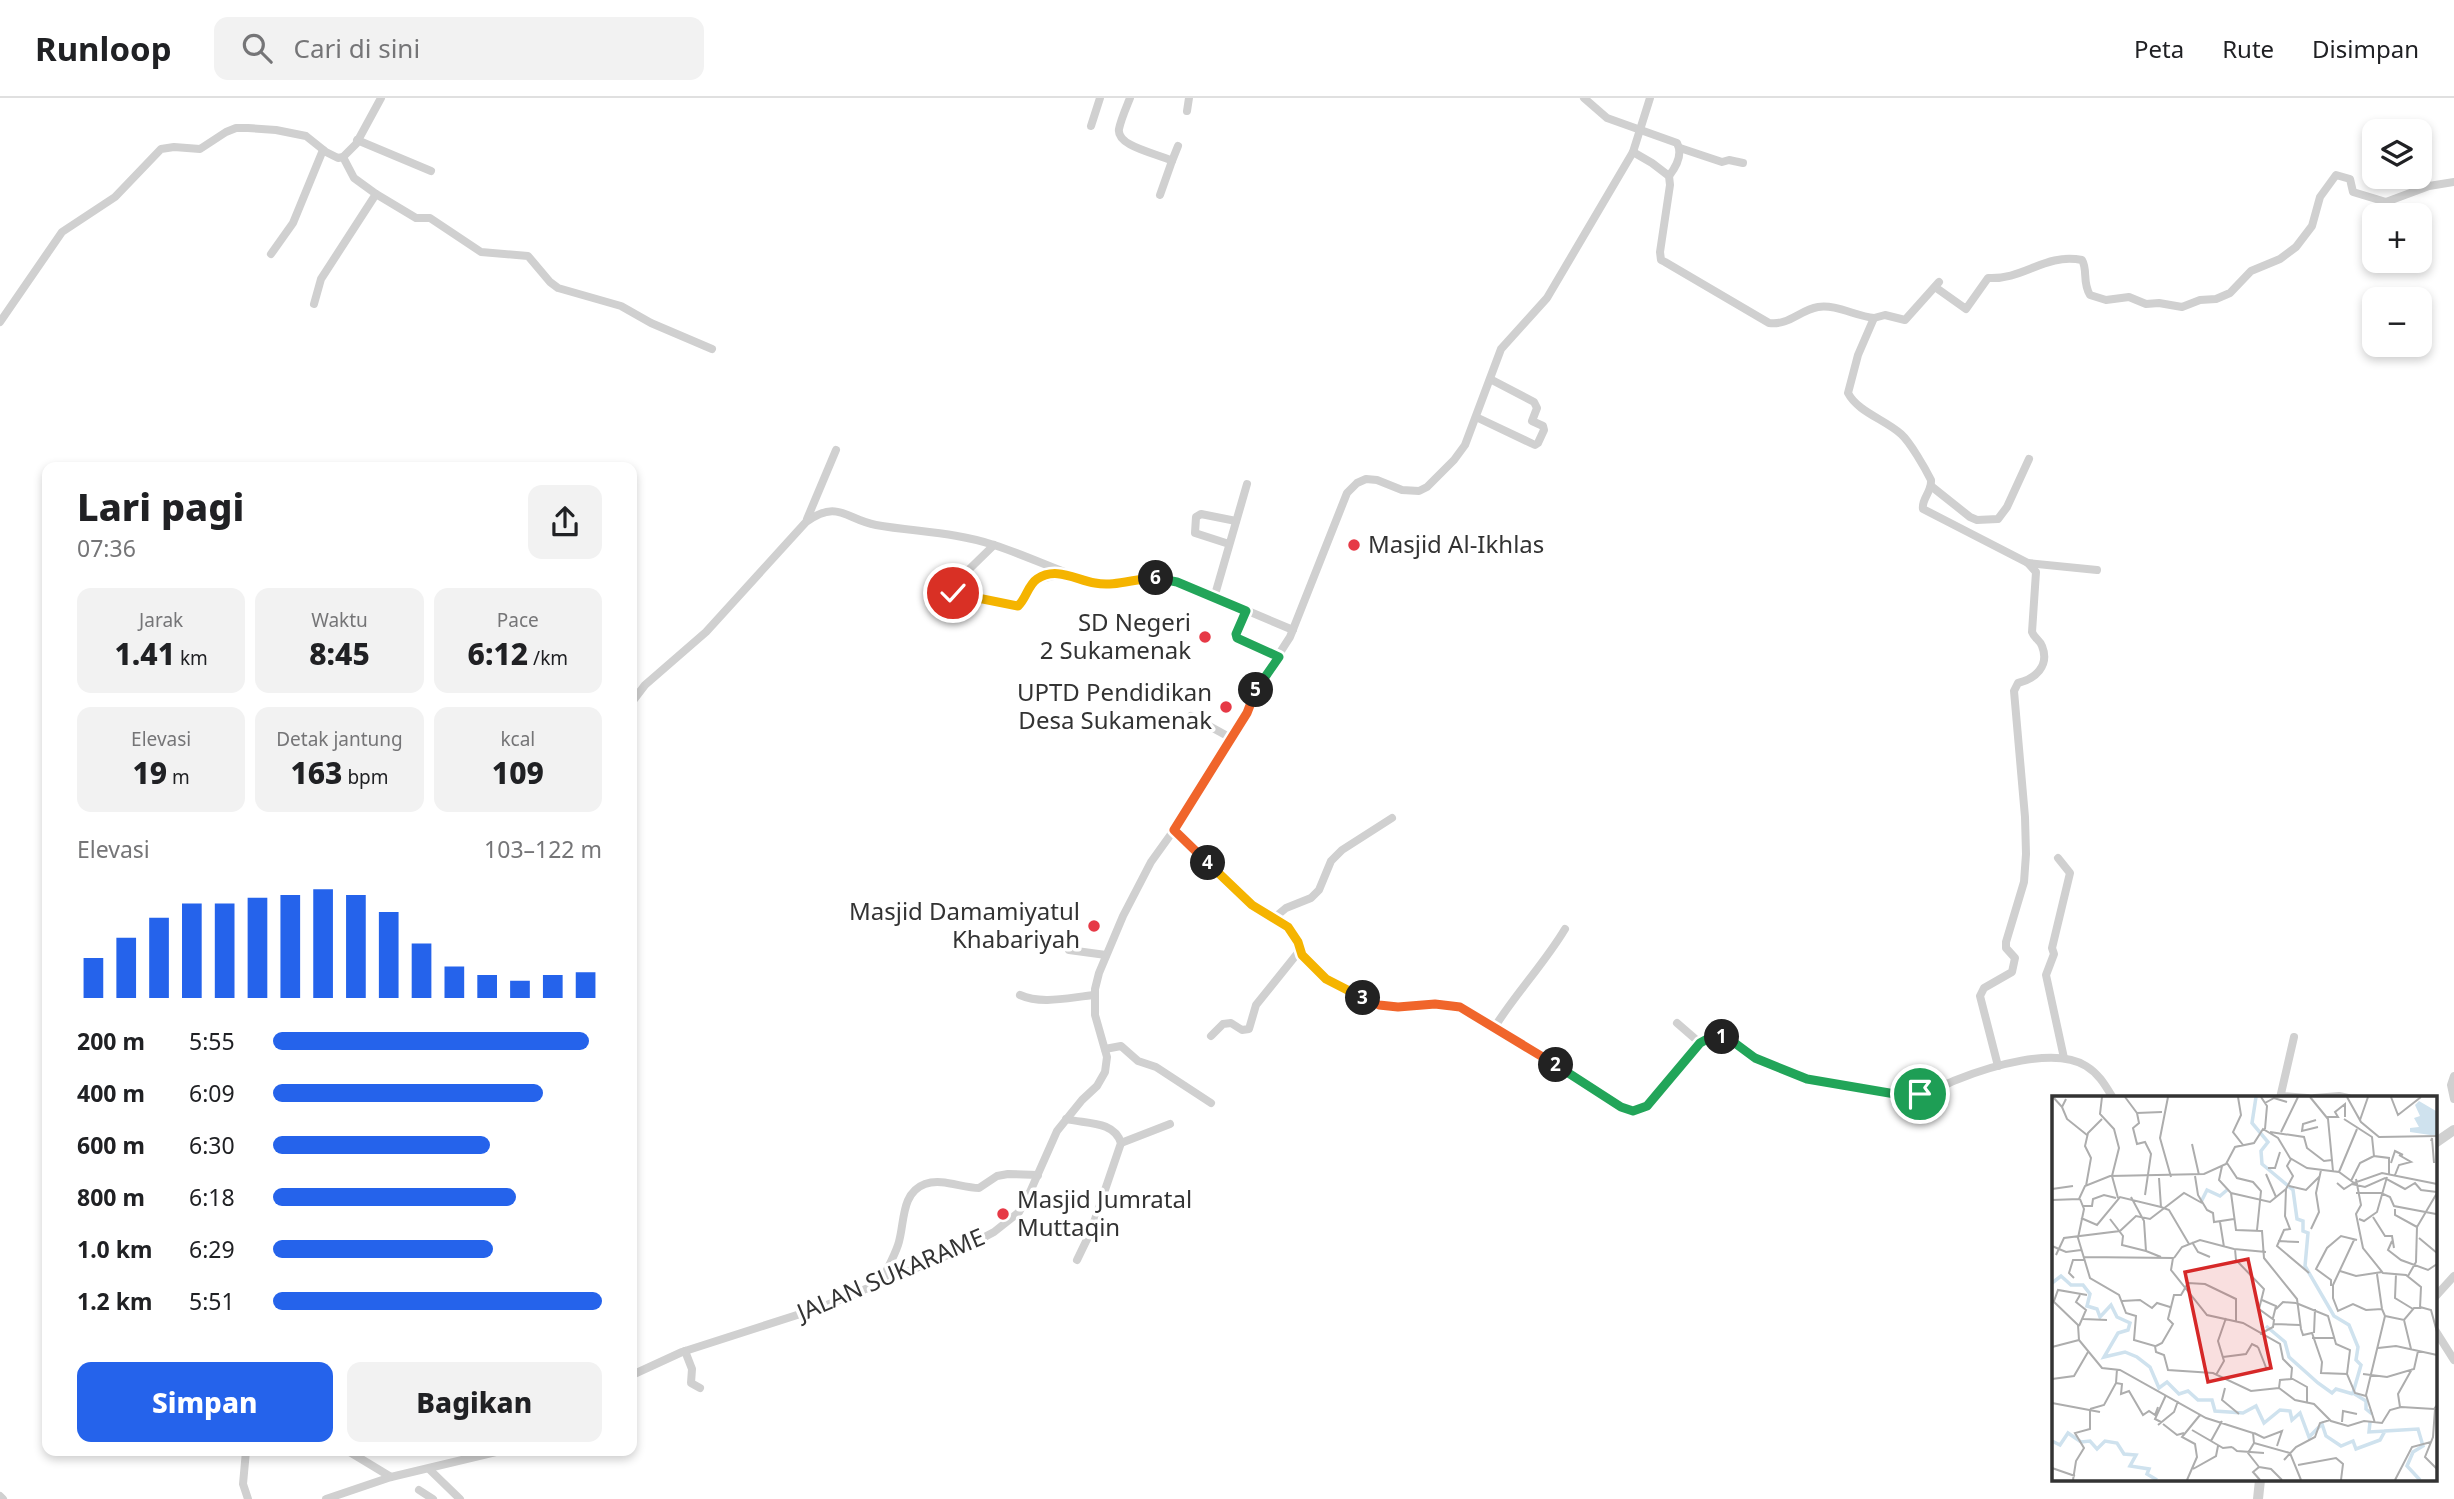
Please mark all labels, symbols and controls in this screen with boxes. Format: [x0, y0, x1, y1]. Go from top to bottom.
search box [214, 17, 704, 80]
text: Runloop [35, 26, 172, 71]
icon: search [238, 29, 276, 67]
text: Cari di sini [294, 30, 420, 66]
text: Peta [2134, 32, 2184, 65]
text: Rute [2222, 32, 2274, 65]
text: Disimpan [2312, 32, 2419, 65]
map controls [2362, 119, 2432, 357]
button: layers [2362, 119, 2432, 189]
button: + [2362, 203, 2432, 273]
button: − [2362, 287, 2432, 357]
text: Lari pagi [77, 480, 244, 532]
button: share [528, 485, 602, 559]
place label: Masjid Al-Ikhlas [1368, 527, 1544, 560]
text: 07:36 [77, 532, 136, 564]
marker: Masjid Al-Ikhlas [1346, 537, 1362, 553]
pin: 6 [1138, 560, 1174, 596]
pin [923, 563, 983, 623]
text: 6 [1150, 564, 1161, 590]
icon: check [934, 574, 972, 612]
place label: SD Negeri 2 Sukamenak [1040, 605, 1191, 666]
text: Jarak [139, 607, 183, 633]
text: Waktu [311, 607, 368, 633]
text: Pace [497, 607, 539, 633]
marker: SD Negeri 2 Sukamenak [1197, 629, 1213, 645]
text: 1.41 [114, 633, 175, 674]
text: 8:45 [309, 633, 370, 674]
text: 6:12 [468, 633, 528, 674]
text: km [175, 645, 208, 671]
text: /km [528, 645, 568, 671]
pin: 5 [1238, 672, 1274, 708]
place label: UPTD Pendidikan Desa Sukamenak [1017, 675, 1212, 736]
text: 5 [1250, 676, 1261, 702]
marker: UPTD Pendidikan Desa Sukamenak [1218, 699, 1234, 715]
text: Elevasi [131, 726, 191, 752]
text: Detak jantung [276, 726, 403, 752]
text: kcal [500, 726, 535, 752]
text: 19 [132, 752, 167, 793]
text: 163 [290, 752, 342, 793]
text: 109 [492, 752, 544, 793]
text: m [167, 764, 190, 790]
text: bpm [342, 764, 389, 790]
text: Elevasi [77, 833, 150, 865]
text: 103–122 m [484, 833, 602, 865]
pin: 4 [1190, 846, 1226, 880]
text: 4 [1202, 849, 1213, 875]
place label: Masjid Damamiyatul Khabariyah [849, 894, 1080, 955]
marker: Masjid Damamiyatul Khabariyah [1086, 918, 1102, 934]
pin: 3 [1346, 981, 1380, 1016]
text: 3 [1357, 984, 1368, 1010]
pin: 1 [1704, 1020, 1740, 1054]
text: 1 [1716, 1023, 1727, 1049]
text: 200 m [77, 1025, 145, 1057]
text: 5:55 [189, 1025, 235, 1057]
pin: 2 [1538, 1048, 1574, 1082]
text: 2 [1550, 1051, 1561, 1077]
pin [1890, 1064, 1950, 1124]
icon: arrive [1901, 1075, 1939, 1113]
text: 400 m [77, 1077, 145, 1109]
text: 6:09 [189, 1077, 235, 1109]
inset map [2052, 1096, 2436, 1482]
text: 600 m [77, 1129, 145, 1161]
text: 6:30 [189, 1129, 235, 1161]
text: 800 m [77, 1181, 145, 1213]
text: 6:18 [189, 1181, 235, 1213]
place label: Masjid Jumratal Muttaqin [1017, 1182, 1192, 1243]
marker: Masjid Jumratal Muttaqin [995, 1206, 1011, 1222]
street label: JALAN SUKARAME [790, 1219, 989, 1329]
text: 1.0 km [77, 1233, 152, 1265]
text: 6:29 [189, 1233, 235, 1265]
text: 1.2 km [77, 1285, 152, 1317]
text: 5:51 [189, 1285, 235, 1317]
button: Simpan [77, 1362, 333, 1442]
button: Bagikan [347, 1362, 602, 1442]

